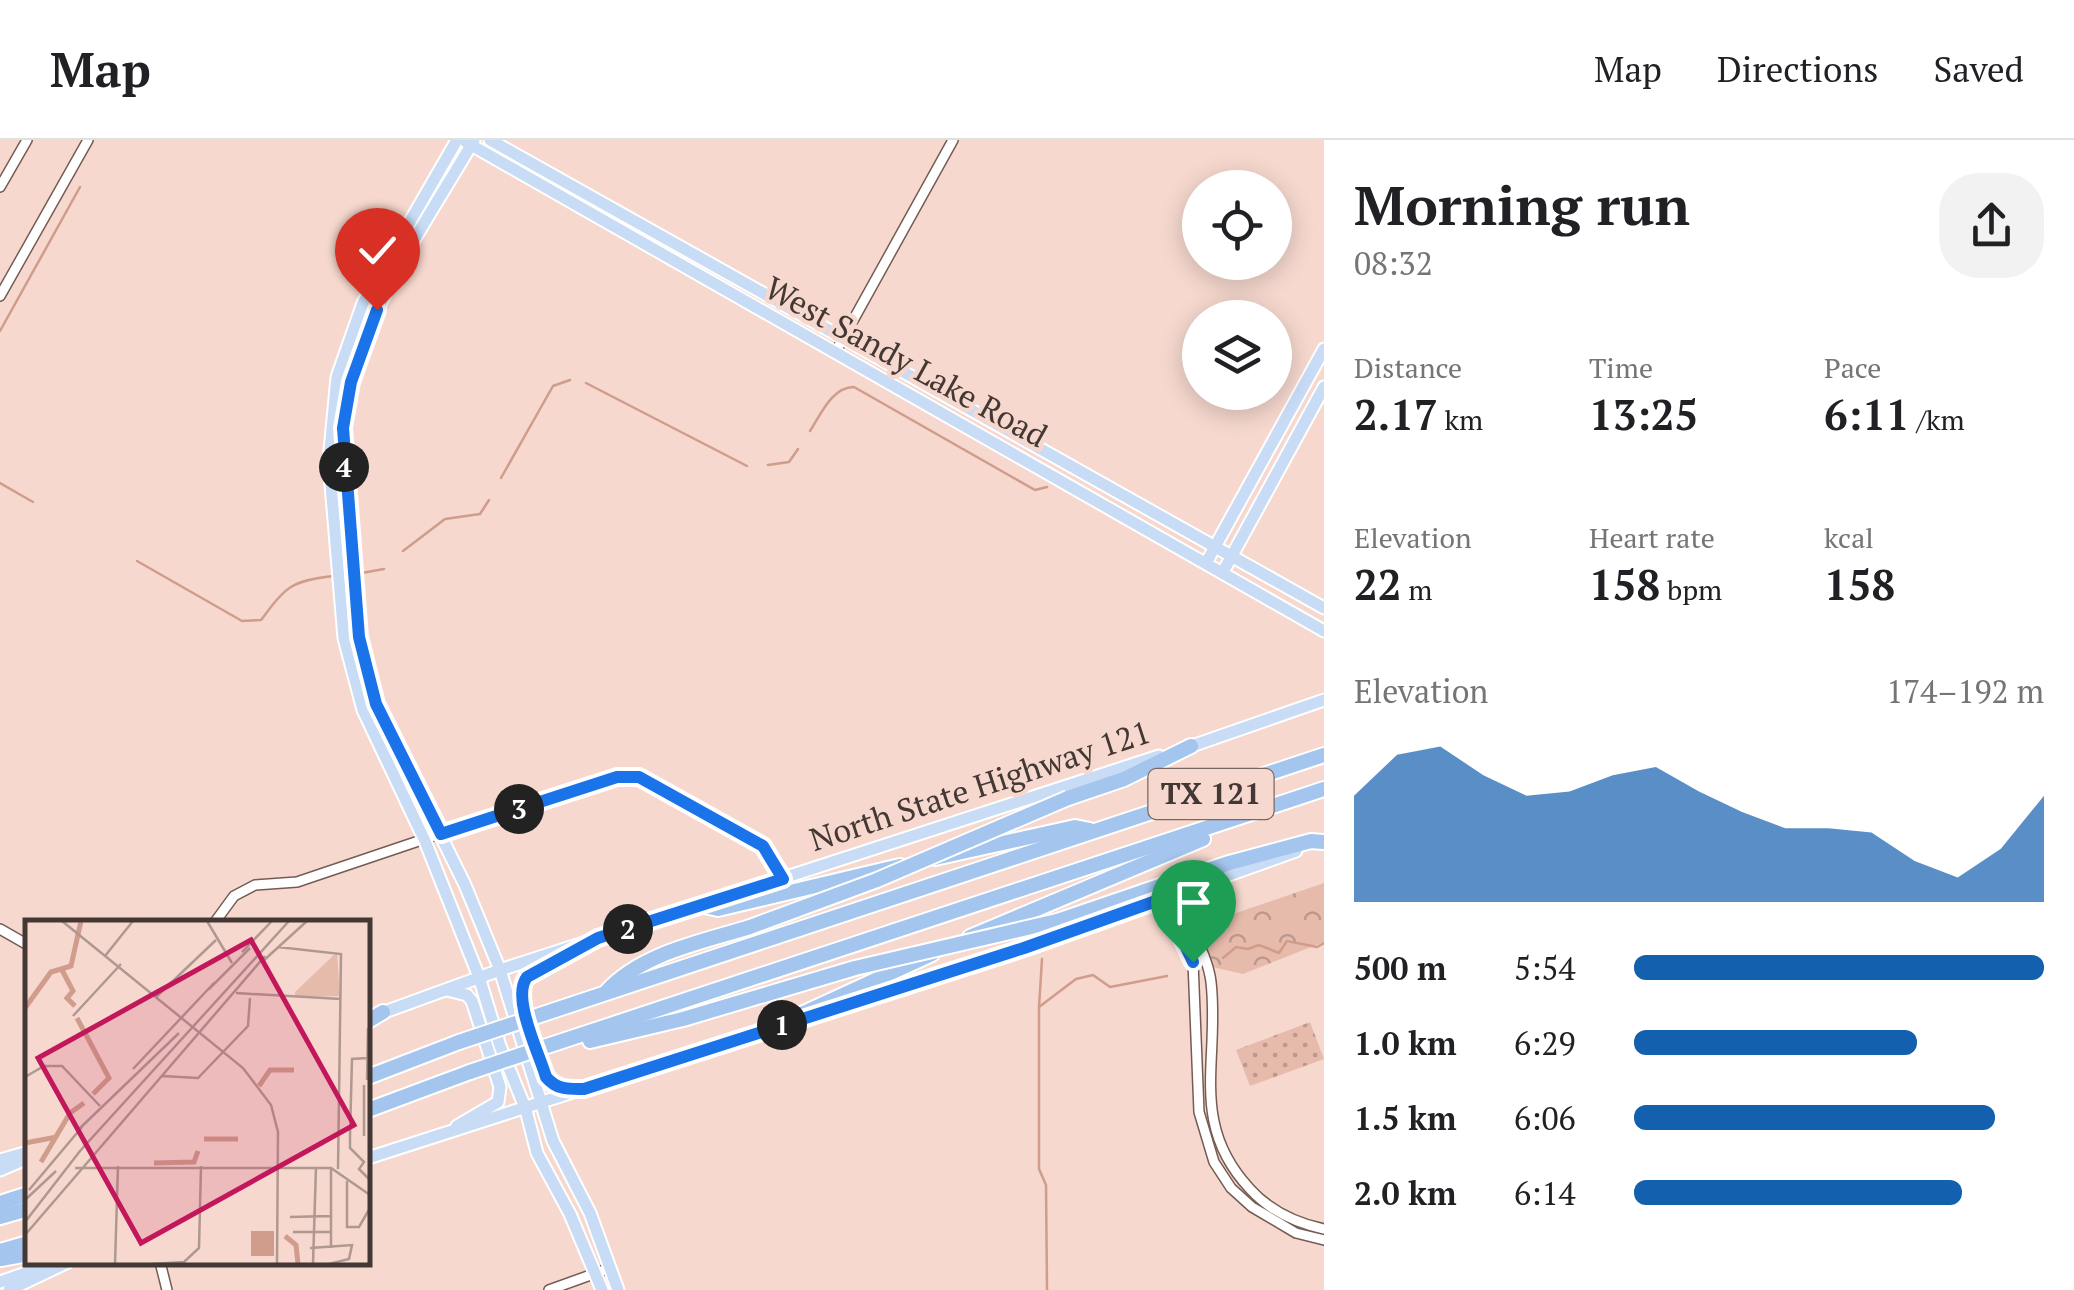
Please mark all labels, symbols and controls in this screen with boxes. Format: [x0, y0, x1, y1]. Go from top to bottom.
text: Map [50, 37, 151, 101]
text: Map [1594, 46, 1662, 92]
text: Directions [1717, 46, 1878, 92]
text: Saved [1933, 46, 2024, 92]
text: Morning run [1354, 168, 1690, 241]
map controls [1182, 170, 1292, 410]
button: locate [1182, 170, 1292, 280]
button: share [1939, 173, 2044, 278]
pin [335, 208, 420, 311]
icon: check [350, 223, 405, 278]
text: 08:32 [1354, 242, 1433, 284]
street label: West Sandy Lake Road [758, 266, 1055, 456]
button: layers [1182, 300, 1292, 410]
text: Distance [1354, 349, 1462, 386]
text: Time [1589, 349, 1653, 386]
text: Pace [1824, 349, 1881, 386]
text: 2.17 [1354, 386, 1438, 442]
text: 13:25 [1589, 386, 1698, 442]
text: 6:11 [1824, 386, 1910, 442]
text: km [1438, 401, 1483, 438]
text: /km [1910, 401, 1965, 438]
pin: 4 [319, 442, 369, 492]
text: 4 [336, 448, 352, 485]
text: Elevation [1354, 519, 1472, 556]
text: Heart rate [1589, 519, 1715, 556]
text: kcal [1824, 519, 1874, 556]
text: 22 [1354, 556, 1401, 612]
text: 158 [1589, 556, 1660, 612]
text: 158 [1824, 556, 1895, 612]
text: m [1401, 571, 1432, 608]
text: bpm [1660, 571, 1722, 608]
text: Elevation [1354, 670, 1488, 712]
text: 174–192 m [1886, 670, 2044, 712]
street label: North State Highway 121 [804, 710, 1155, 860]
road number: TX 121 [1148, 769, 1274, 819]
pin: 3 [494, 784, 544, 834]
text: 3 [511, 790, 527, 827]
pin [1151, 860, 1236, 963]
icon: arrive [1166, 875, 1221, 930]
pin: 2 [603, 904, 653, 954]
text: 2 [620, 910, 636, 947]
inset map [25, 920, 370, 1265]
text: 500 m [1354, 947, 1446, 989]
text: 5:54 [1514, 947, 1576, 989]
pin: 1 [757, 1000, 807, 1050]
text: 1 [774, 1006, 790, 1043]
text: 1.0 km [1354, 1022, 1457, 1064]
text: 6:29 [1514, 1022, 1576, 1064]
text: 1.5 km [1354, 1097, 1457, 1139]
text: 6:06 [1514, 1097, 1576, 1139]
text: 2.0 km [1354, 1172, 1457, 1214]
text: 6:14 [1514, 1172, 1576, 1214]

